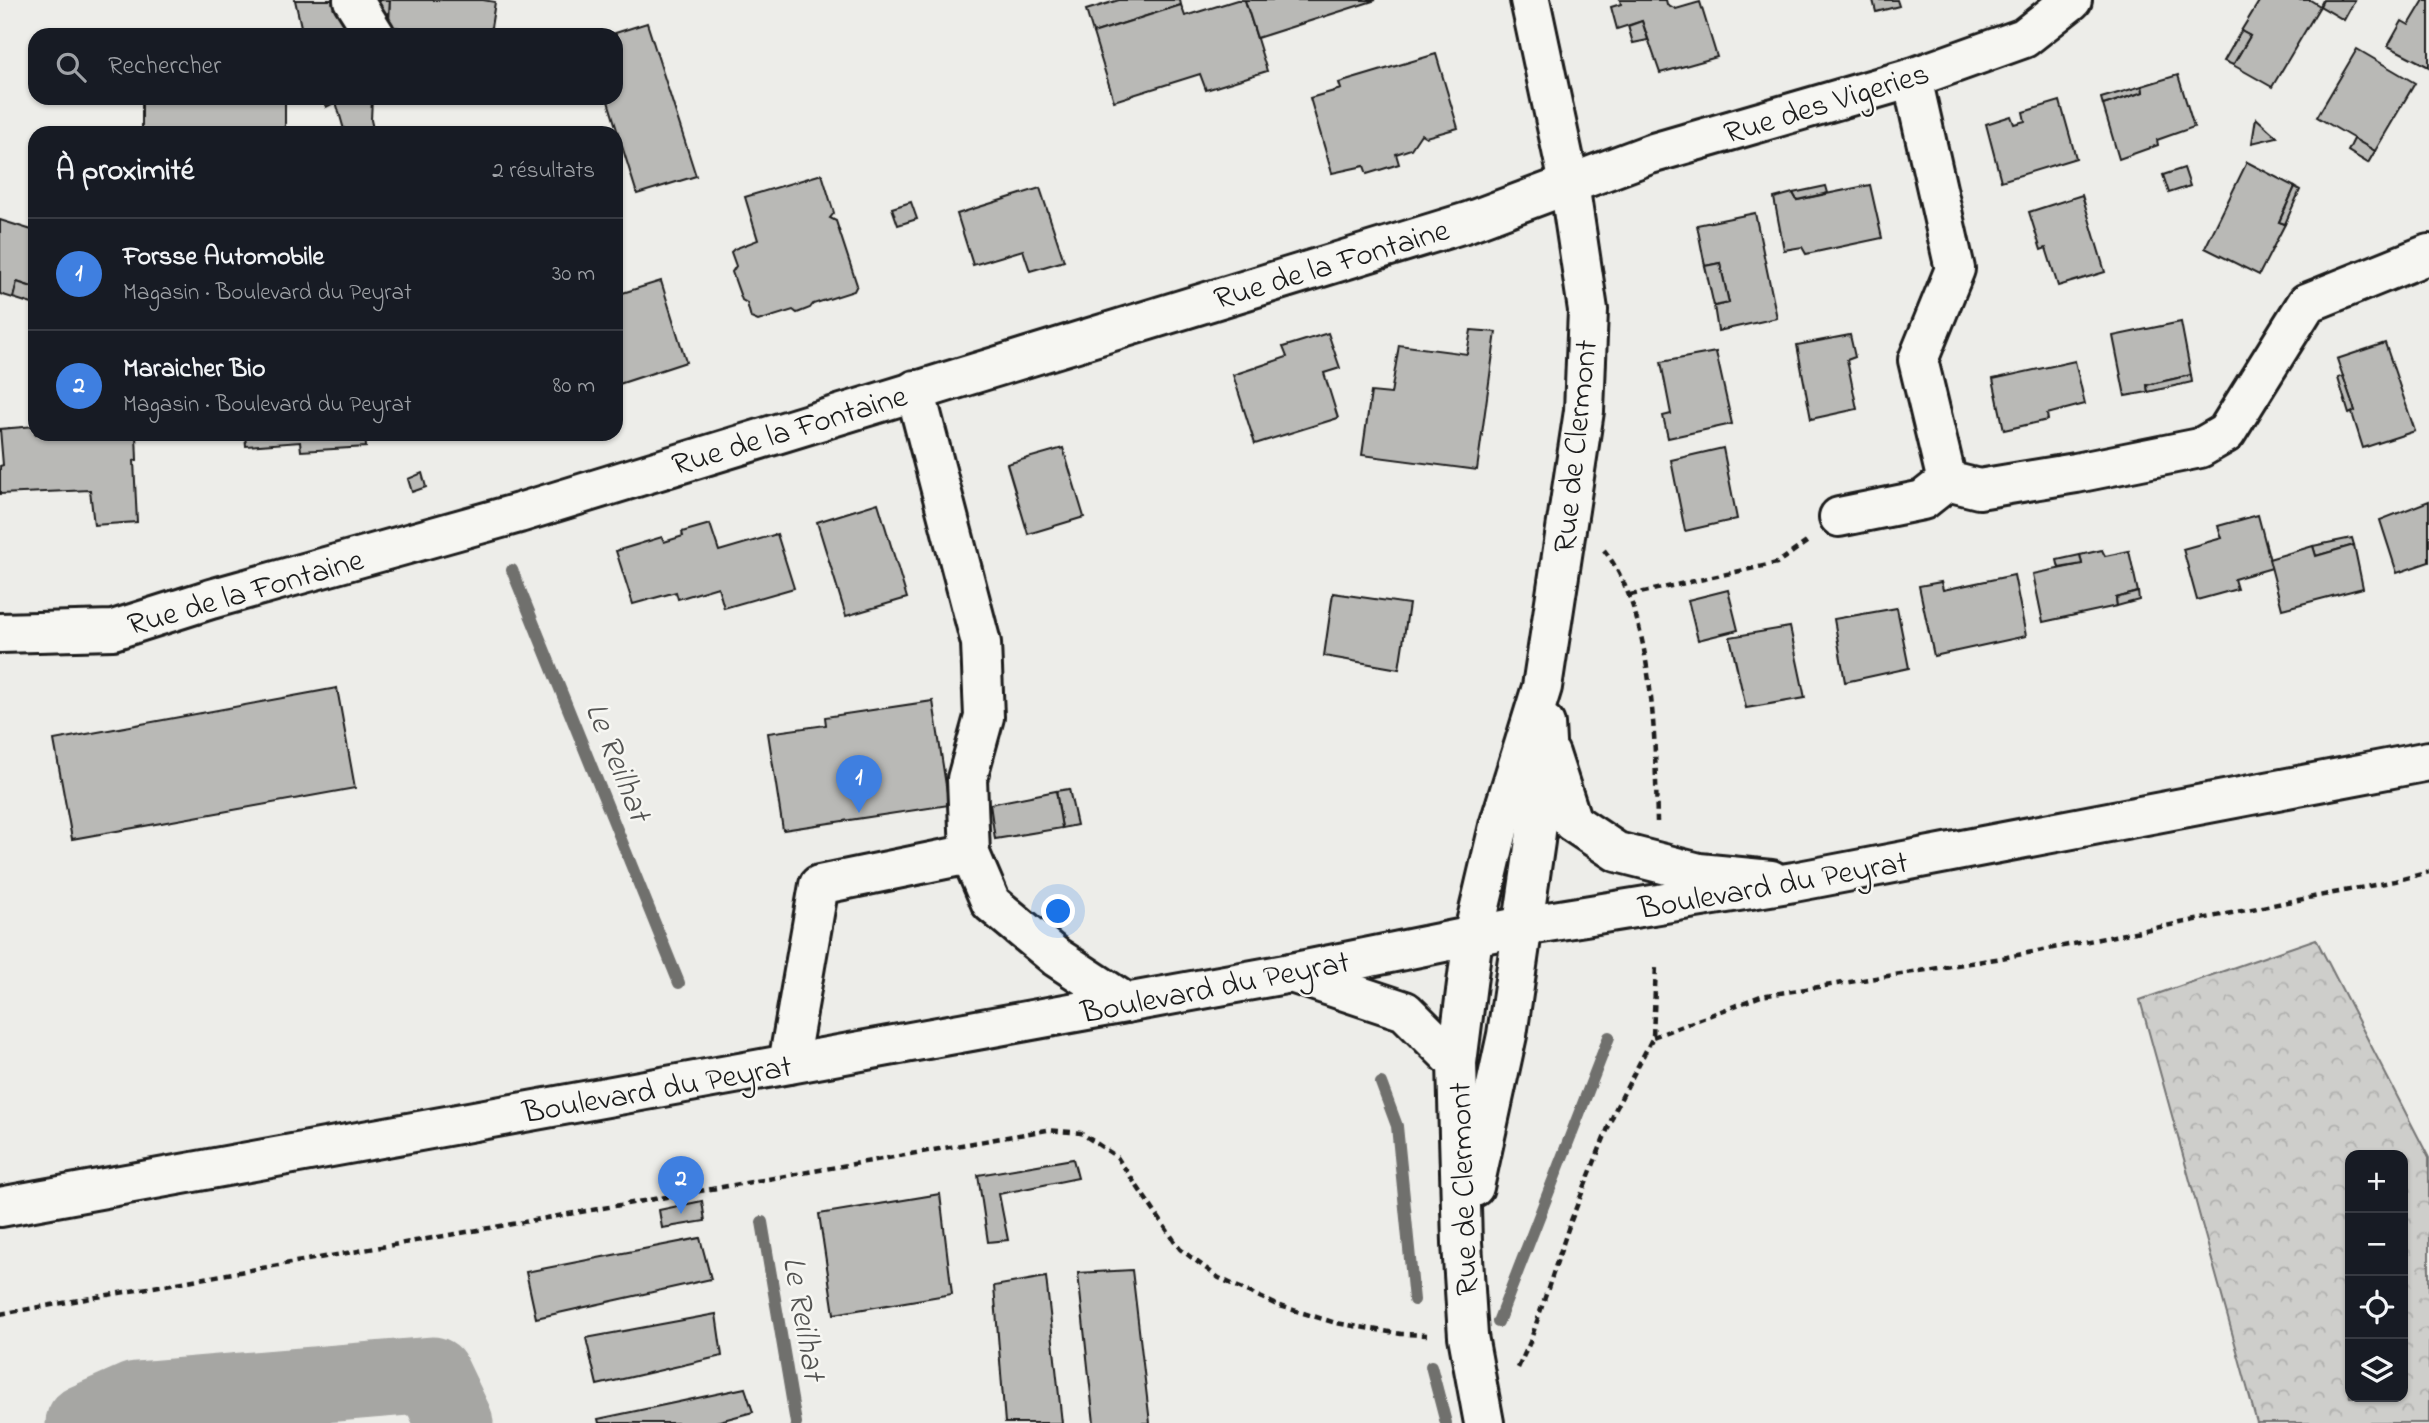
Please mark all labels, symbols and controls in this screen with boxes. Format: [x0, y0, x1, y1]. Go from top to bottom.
search box [28, 28, 623, 105]
icon: search [52, 48, 90, 86]
text: Rechercher [108, 48, 221, 86]
street label: Rue des Vigeries [1719, 52, 1935, 159]
text: À proximité [56, 150, 194, 194]
text: 2 résultats [492, 155, 595, 188]
street label: Rue de la Fontaine [1209, 208, 1456, 324]
text: Forsse Automobile [123, 239, 324, 277]
text: 1 [75, 258, 83, 291]
text: 30 m [552, 258, 595, 291]
text: Magasin · Boulevard du Peyrat [123, 277, 412, 310]
street label: Rue de Clermont [1543, 337, 1612, 555]
text: Maraicher Bio [123, 351, 265, 389]
text: 2 [73, 370, 85, 403]
text: 80 m [553, 370, 595, 403]
street label: Rue de la Fontaine [667, 374, 914, 490]
text: Magasin · Boulevard du Peyrat [123, 389, 412, 422]
street label: Rue de la Fontaine [122, 538, 370, 650]
water label: Le Reilhat [571, 696, 663, 832]
pin: 1 [836, 755, 882, 813]
street label: Boulevard du Peyrat [1634, 841, 1912, 934]
your location [1041, 894, 1075, 928]
street label: Boulevard du Peyrat [1076, 940, 1354, 1039]
street label: Boulevard du Peyrat [518, 1045, 796, 1138]
street label: Rue de Clermont [1438, 1081, 1493, 1297]
map controls [2345, 1150, 2408, 1402]
button: + [2345, 1150, 2408, 1213]
pin: 2 [658, 1156, 704, 1214]
button: − [2345, 1213, 2408, 1276]
water label: Le Reilhat [768, 1253, 837, 1387]
button: locate [2345, 1276, 2408, 1339]
button: layers [2345, 1339, 2408, 1402]

